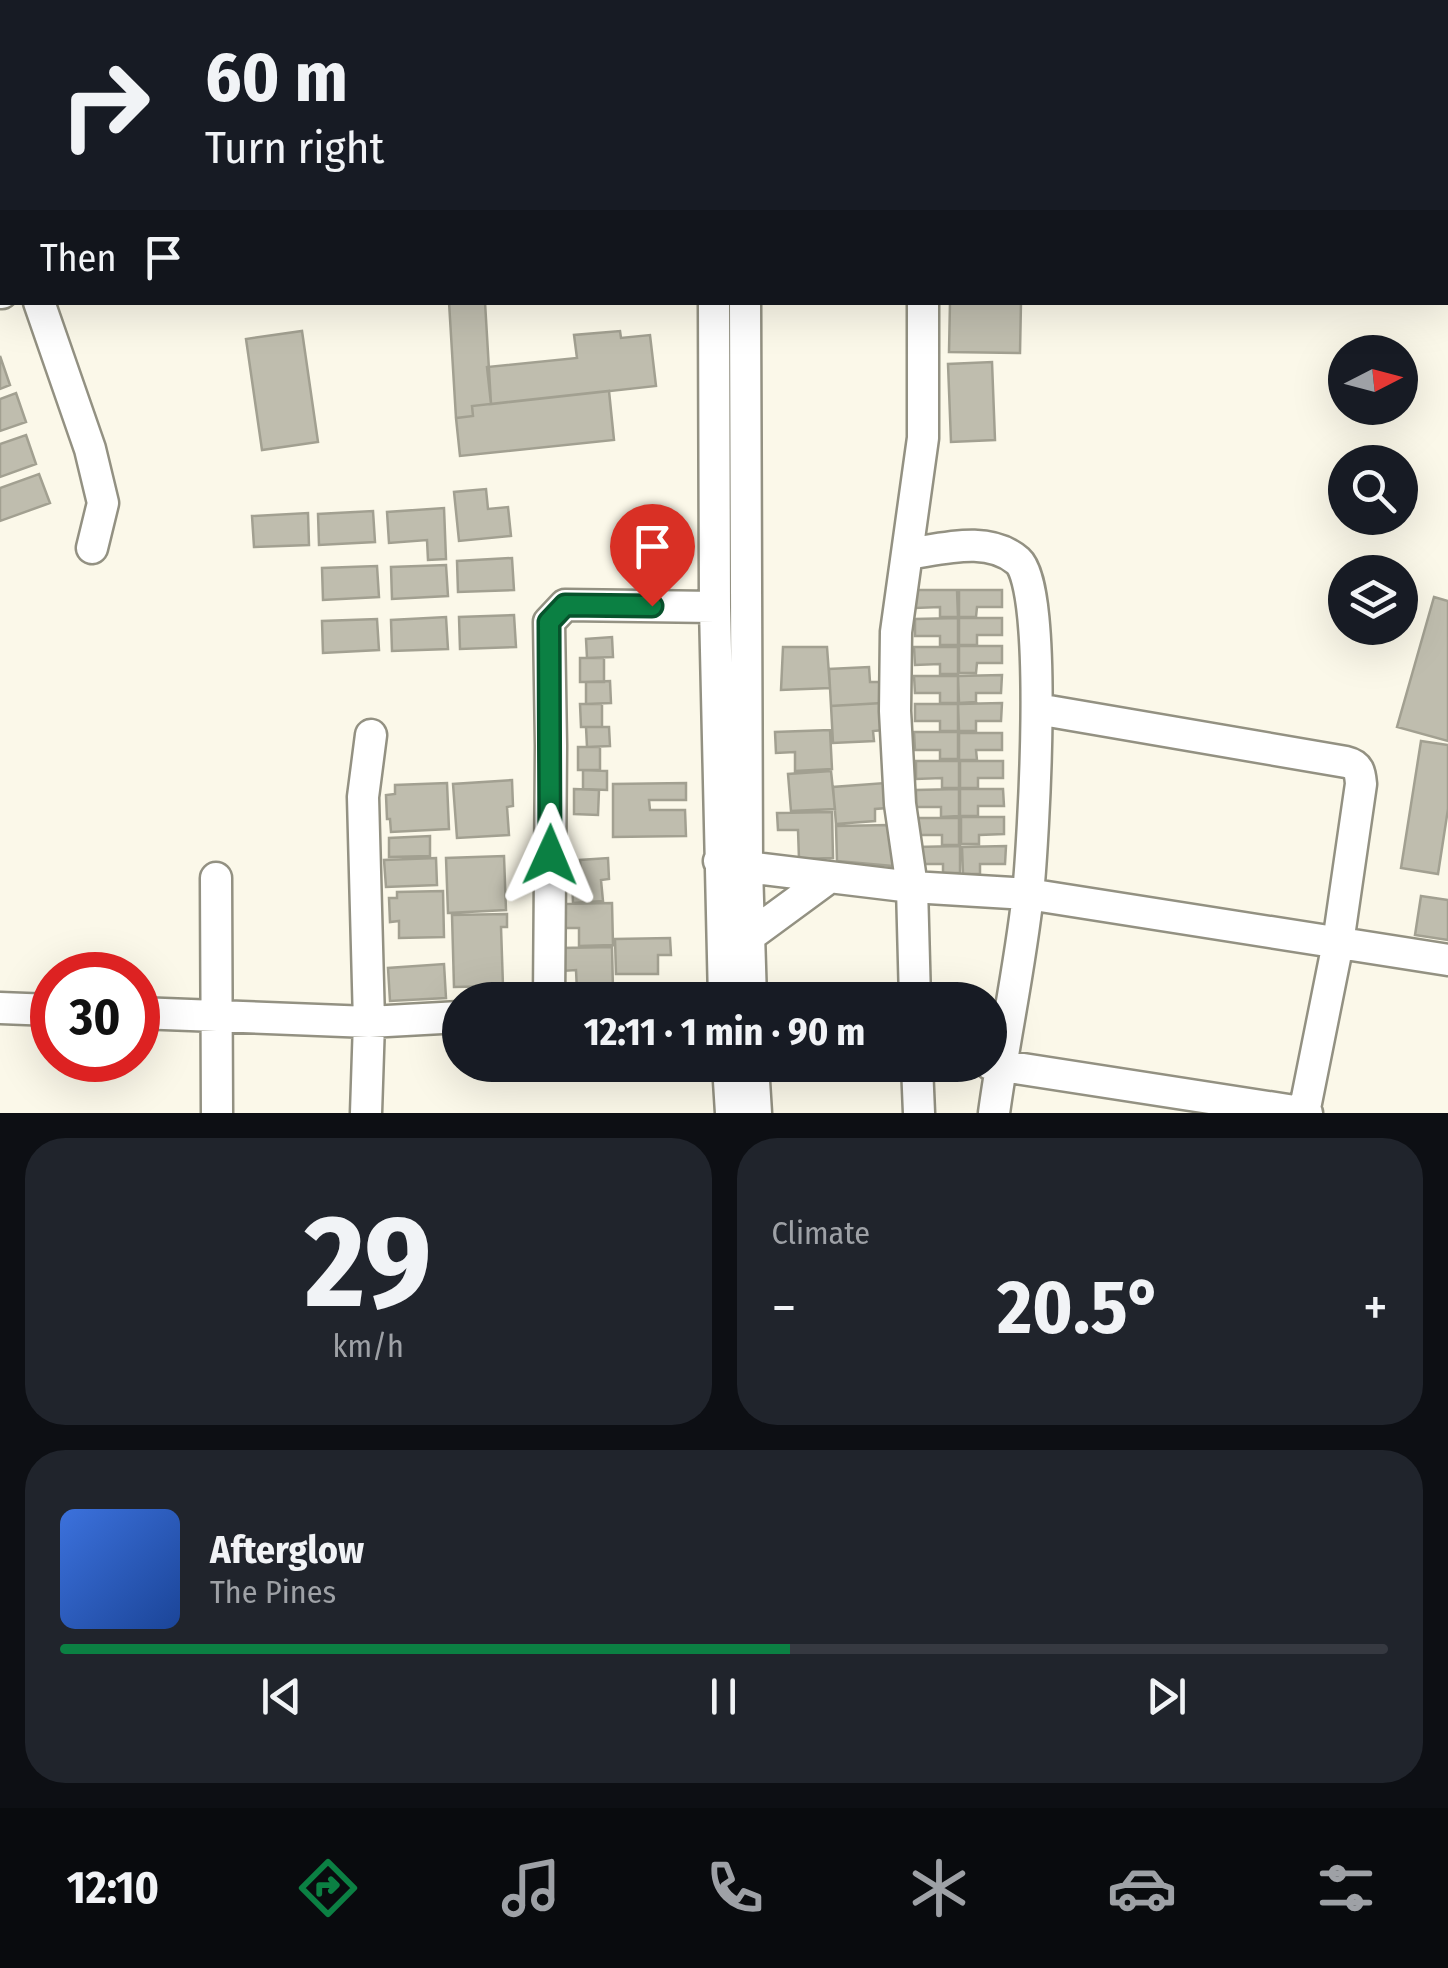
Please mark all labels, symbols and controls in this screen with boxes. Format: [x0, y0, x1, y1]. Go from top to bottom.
text: 60 m [205, 36, 348, 120]
icon: right [40, 40, 170, 170]
text: Turn right [205, 121, 384, 175]
icon: arrive [136, 230, 191, 285]
text: Then [40, 235, 116, 281]
north arrow [1328, 335, 1418, 425]
map controls [1328, 335, 1418, 645]
button: search [1328, 445, 1418, 535]
pin [610, 504, 695, 607]
icon: arrive [625, 519, 680, 574]
button: layers [1328, 555, 1418, 645]
position arrow [498, 803, 602, 907]
speed limit sign: 30 [30, 952, 160, 1082]
text: 12:11 · 1 min · 90 m [584, 1009, 865, 1055]
text: 29 [305, 1184, 432, 1340]
text: Climate [772, 1214, 870, 1252]
text: 20.5° [997, 1263, 1162, 1353]
text: − [772, 1275, 796, 1341]
text: + [1363, 1275, 1388, 1341]
text: km/h [333, 1327, 404, 1365]
text: Afterglow [210, 1527, 364, 1573]
text: The Pines [210, 1573, 336, 1611]
icon: previous [254, 1669, 309, 1724]
icon: pause [696, 1669, 751, 1724]
icon: next [1139, 1669, 1194, 1724]
icon: directions [293, 1853, 363, 1923]
icon: music [496, 1853, 566, 1923]
icon: phone [700, 1853, 770, 1923]
icon: climate [904, 1853, 974, 1923]
icon: car [1107, 1853, 1177, 1923]
icon: filters [1311, 1853, 1381, 1923]
text: 12:10 [67, 1861, 159, 1915]

